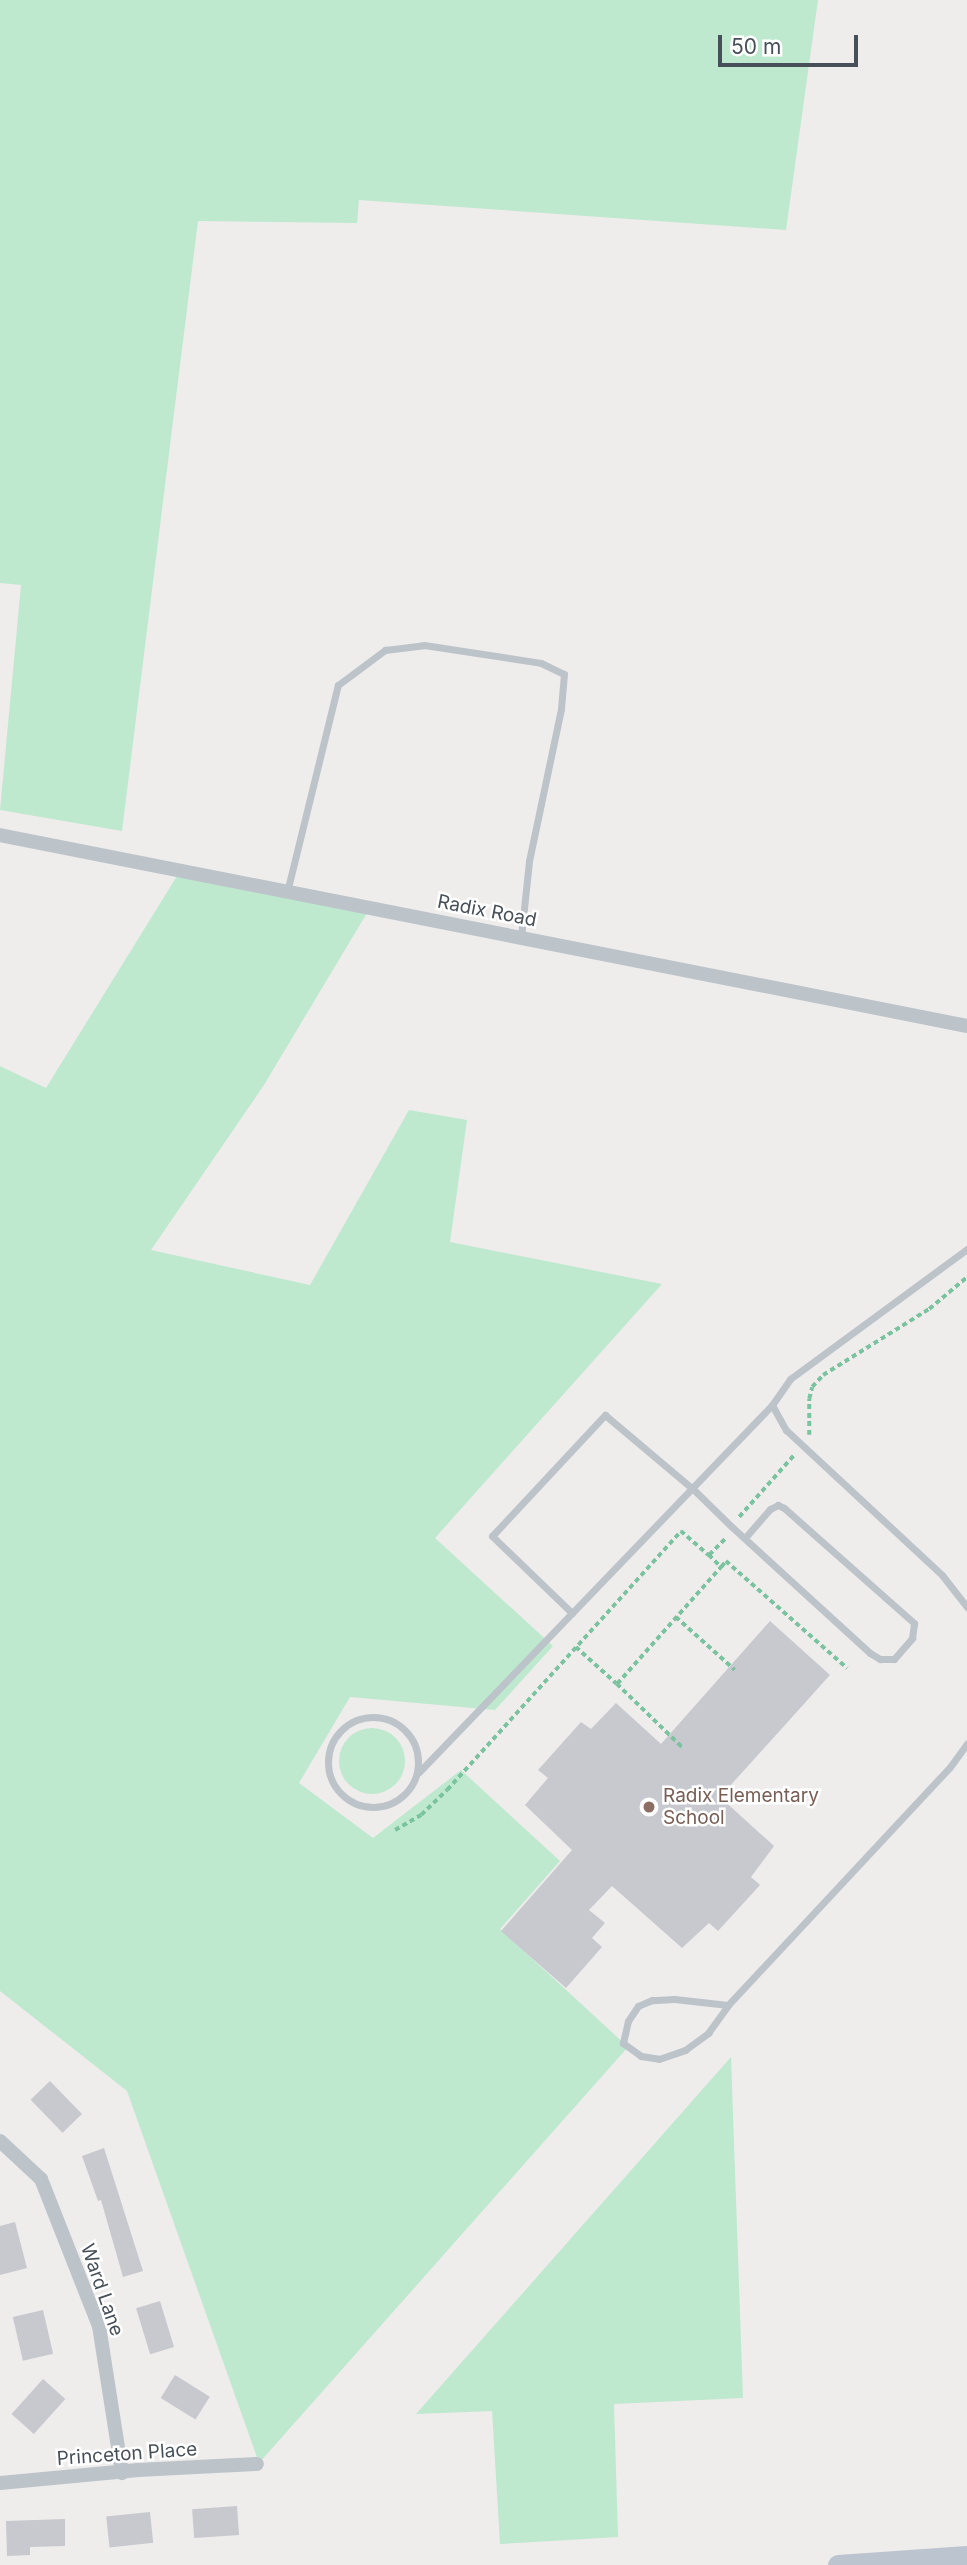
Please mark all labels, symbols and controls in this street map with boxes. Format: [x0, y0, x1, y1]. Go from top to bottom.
scale bar [722, 21, 862, 65]
text: 50 m [731, 34, 781, 59]
street label: Radix Road [435, 890, 539, 932]
place label: Radix Elementary School [663, 1785, 819, 1829]
marker: Radix Elementary School [641, 1799, 657, 1815]
street label: Ward Lane [76, 2241, 128, 2339]
street label: Princeton Place [56, 2438, 198, 2470]

